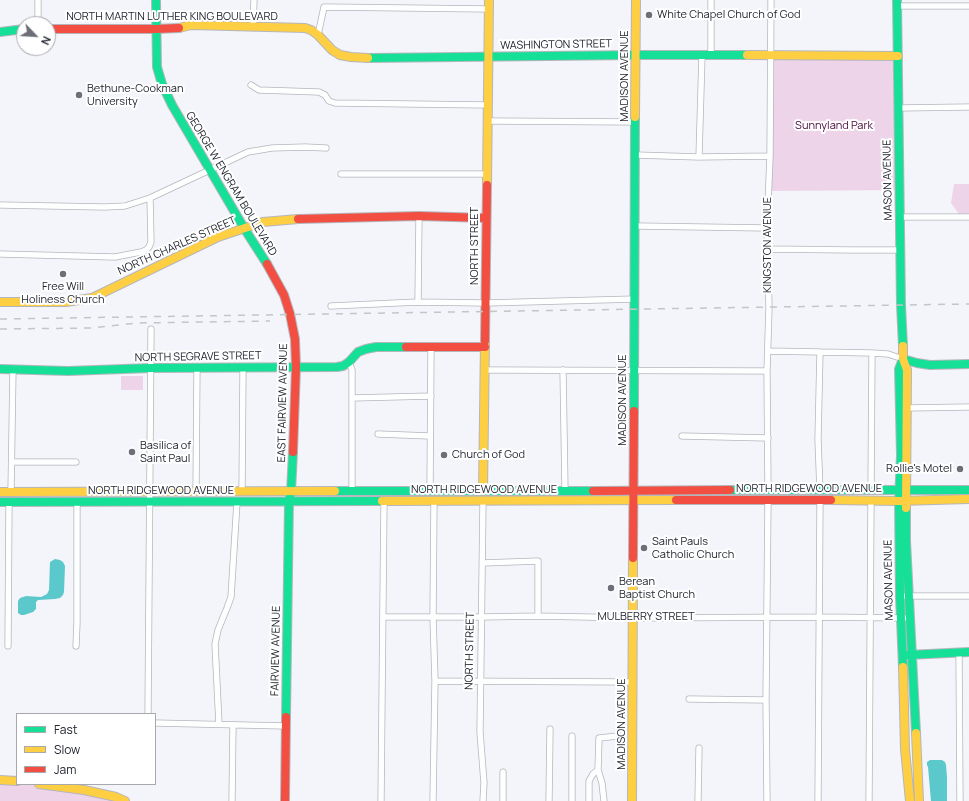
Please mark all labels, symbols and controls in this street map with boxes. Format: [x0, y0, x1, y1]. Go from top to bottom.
place label: White Chapel Church of God [657, 8, 800, 22]
street label: NORTH MARTIN LUTHER KING BOULEVARD [66, 10, 278, 24]
marker: White Chapel Church of God [644, 10, 654, 20]
north arrow [16, 16, 56, 56]
street label: MADISON AVENUE [618, 30, 632, 122]
text: N [38, 34, 55, 48]
street label: WASHINGTON STREET [500, 37, 612, 53]
place label: Bethune-Cookman University [87, 82, 184, 108]
marker: Bethune-Cookman University [74, 90, 84, 100]
street label: GEORGE W ENGRAM BOULEVARD [183, 110, 279, 258]
park label: Sunnyland Park [795, 119, 873, 133]
street label: MASON AVENUE [881, 139, 895, 221]
street label: KINGSTON AVENUE [761, 197, 775, 293]
street label: NORTH STREET [468, 207, 482, 285]
street label: NORTH CHARLES STREET [116, 214, 238, 278]
marker: Free Will Holiness Church [58, 269, 68, 279]
place label: Free Will Holiness Church [21, 280, 105, 306]
street label: EAST FAIRVIEW AVENUE [275, 343, 291, 463]
street label: NORTH SEGRAVE STREET [134, 349, 262, 365]
street label: MADISON AVENUE [616, 354, 630, 446]
place label: Basilica of Saint Paul [140, 439, 191, 465]
marker: Basilica of Saint Paul [127, 447, 137, 457]
place label: Church of God [452, 448, 525, 462]
marker: Church of God [439, 450, 449, 460]
place label: Rollie's Motel [886, 462, 952, 476]
marker: Rollie's Motel [955, 464, 965, 474]
street label: NORTH RIDGEWOOD AVENUE [736, 482, 882, 496]
street label: NORTH RIDGEWOOD AVENUE [411, 483, 557, 497]
street label: NORTH RIDGEWOOD AVENUE [88, 484, 234, 498]
place label: Saint Pauls Catholic Church [652, 535, 734, 561]
street label: MASON AVENUE [882, 539, 896, 621]
marker: Saint Pauls Catholic Church [639, 543, 649, 553]
place label: Berean Baptist Church [619, 575, 695, 601]
marker: Berean Baptist Church [606, 583, 616, 593]
street label: FAIRVIEW AVENUE [269, 606, 283, 696]
street label: MULBERRY STREET [597, 610, 695, 624]
street label: NORTH STREET [463, 612, 477, 690]
street label: MADISON AVENUE [615, 678, 629, 770]
legend [16, 713, 156, 785]
text: Fast [54, 721, 78, 738]
text: Slow [54, 741, 80, 758]
text: Jam [54, 761, 76, 778]

